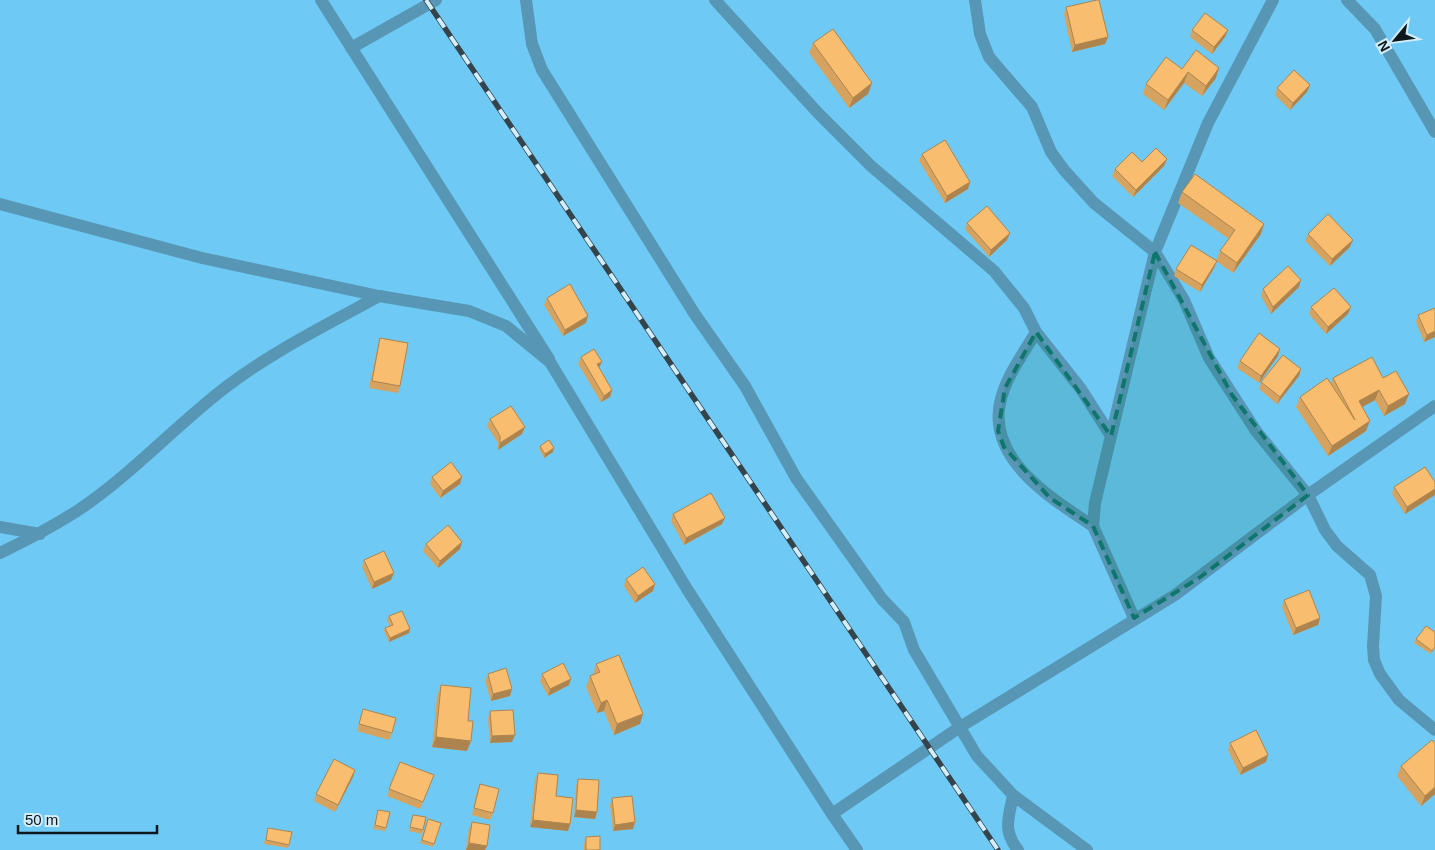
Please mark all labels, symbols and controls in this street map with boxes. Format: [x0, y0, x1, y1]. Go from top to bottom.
north arrow [1370, 15, 1420, 65]
text: N [1374, 38, 1393, 55]
scale bar [18, 802, 156, 834]
text: 50 m [25, 811, 58, 828]

